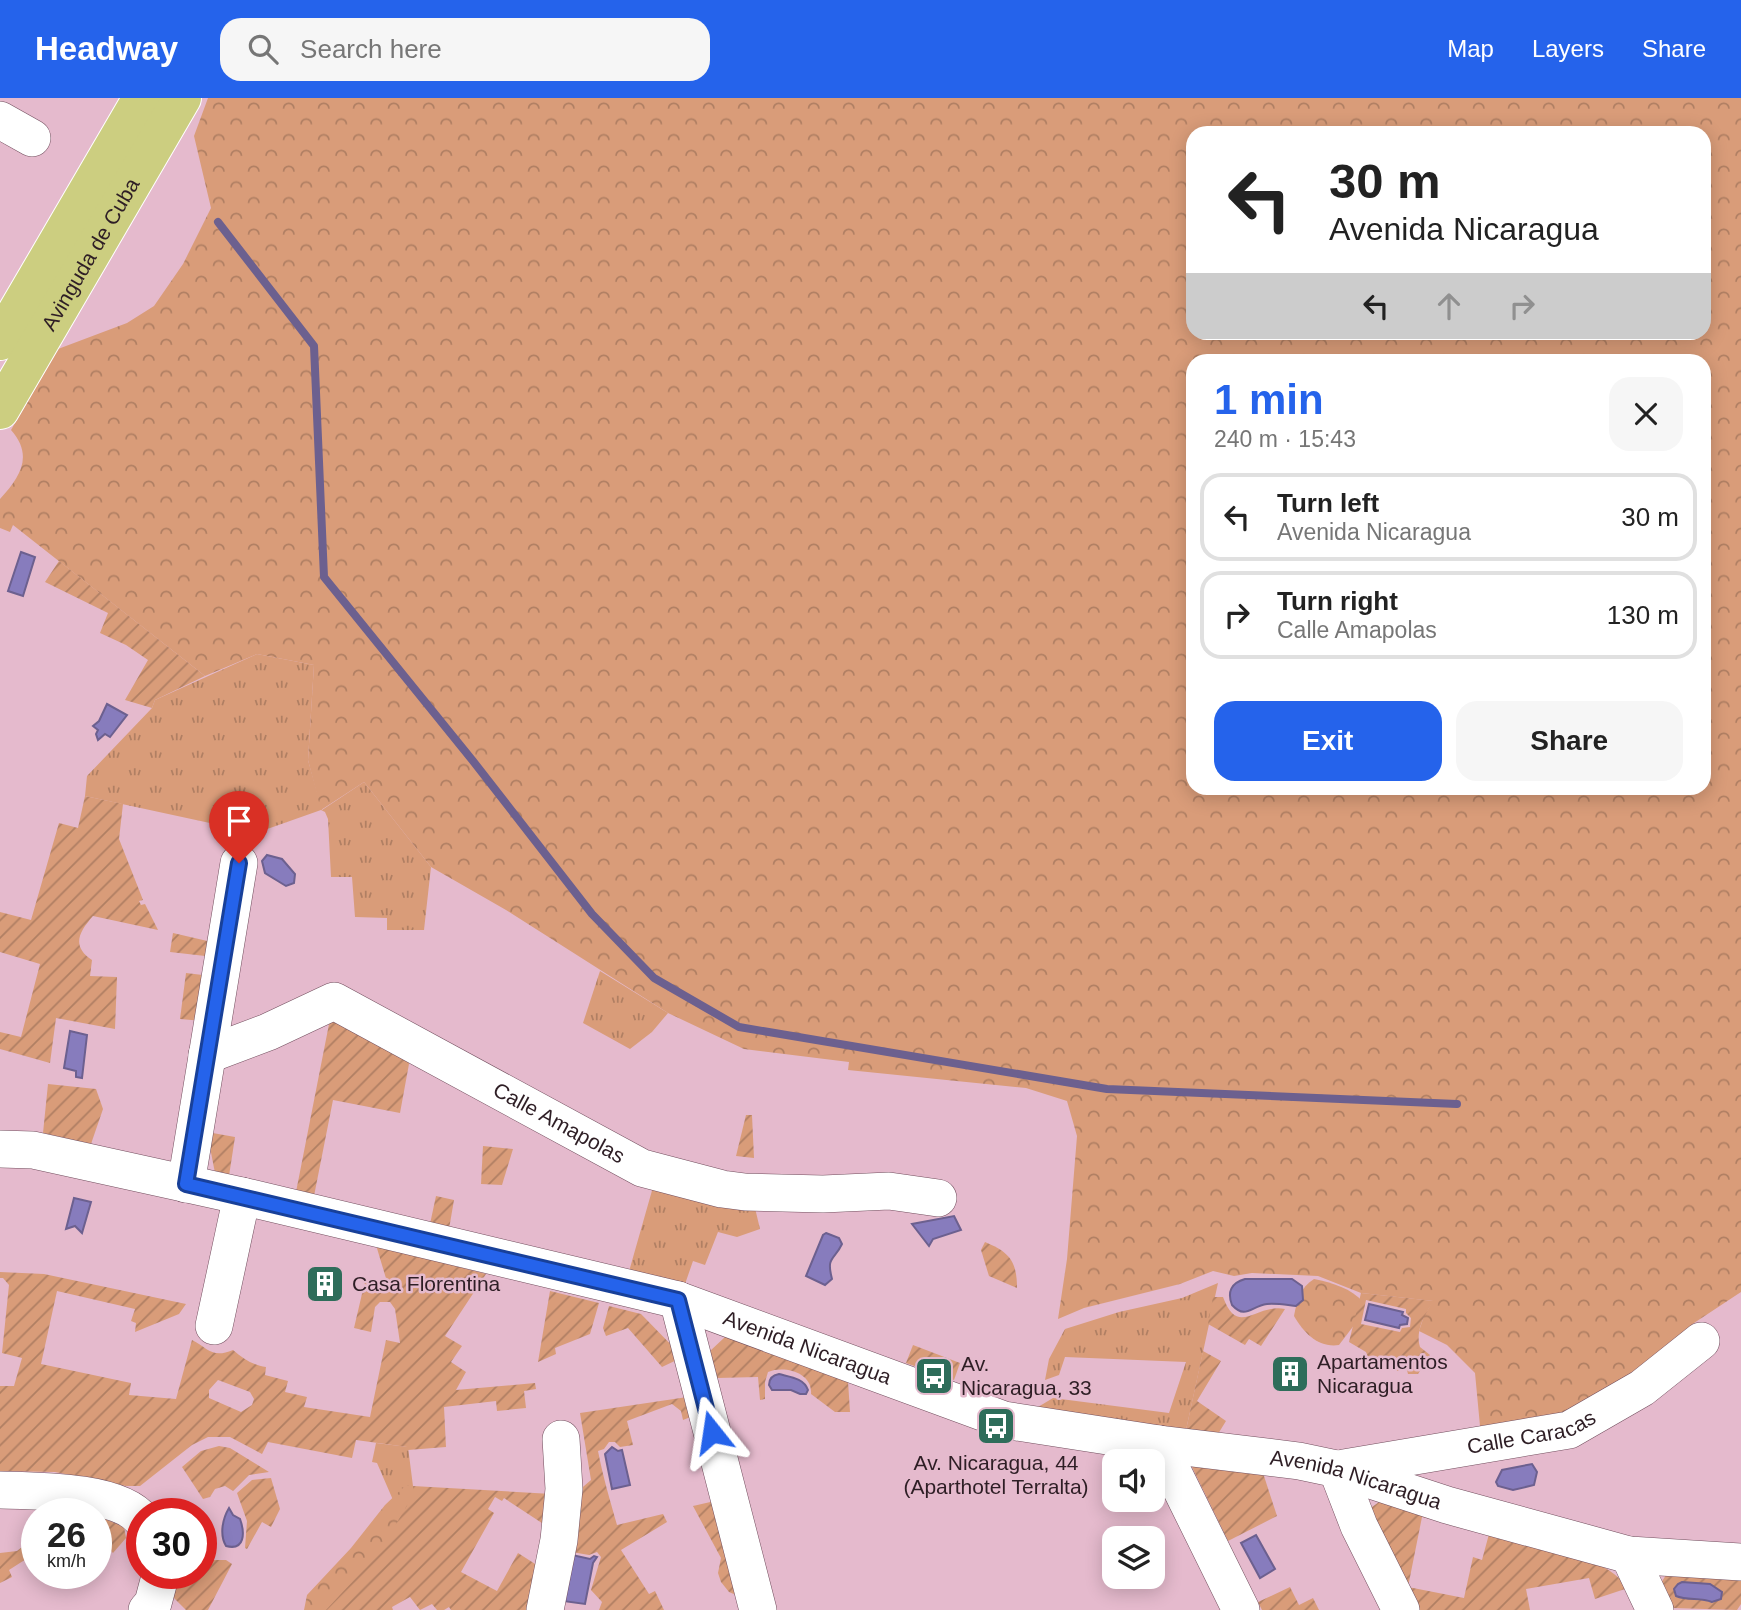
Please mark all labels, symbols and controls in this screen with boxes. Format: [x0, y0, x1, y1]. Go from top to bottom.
search box [220, 18, 710, 81]
text: Headway [35, 30, 178, 67]
icon: search [244, 30, 282, 68]
text: Search here [300, 34, 442, 64]
text: Map [1447, 35, 1494, 62]
text: Layers [1532, 35, 1604, 62]
text: Share [1642, 35, 1706, 62]
icon: left [1214, 154, 1305, 245]
text: 30 m [1329, 154, 1441, 208]
street label: Avinguda de Cuba [37, 174, 144, 335]
text: Avenida Nicaragua [1329, 211, 1599, 247]
icon: left [1357, 287, 1395, 325]
icon: ahead [1430, 287, 1468, 325]
icon: right [1503, 287, 1541, 325]
text: 1 min [1214, 376, 1324, 423]
button: close [1609, 377, 1683, 451]
text: 240 m · 15:43 [1214, 426, 1356, 452]
text: Turn left [1277, 488, 1379, 518]
icon: left [1218, 498, 1256, 536]
text: 30 m [1621, 502, 1679, 532]
text: Avenida Nicaragua [1277, 519, 1471, 545]
text: Turn right [1277, 586, 1398, 616]
icon: right [1218, 596, 1256, 634]
text: 130 m [1607, 600, 1679, 630]
text: Calle Amapolas [1277, 617, 1437, 643]
button: Exit [1214, 701, 1442, 781]
button: Share [1456, 701, 1683, 781]
pin [209, 791, 269, 863]
icon: arrive [220, 802, 258, 840]
street label: Calle Amapolas [490, 1078, 629, 1167]
building icon: Casa Florentina [304, 1263, 346, 1305]
place label: Casa Florentina [352, 1272, 501, 1295]
street label: Avenida Nicaragua [720, 1306, 895, 1389]
place label: Apartamentos Nicaragua [1317, 1350, 1448, 1397]
place label: Av. Nicaragua, 33 [961, 1352, 1092, 1399]
building icon: Apartamentos Nicaragua [1269, 1353, 1311, 1395]
bus stop icon: Av. Nicaragua, 33 [913, 1355, 955, 1397]
position arrow [675, 1395, 749, 1469]
bus stop icon: Av. Nicaragua, 44 (Aparthotel Terralta) [975, 1405, 1017, 1447]
street label: Calle Caracas [1465, 1405, 1599, 1458]
street label: Avenida Nicaragua [1269, 1446, 1445, 1514]
map controls [1102, 1449, 1165, 1589]
button: sound [1102, 1449, 1165, 1512]
place label: Av. Nicaragua, 44 (Aparthotel Terralta) [903, 1451, 1089, 1498]
speed limit sign: 30 [126, 1498, 217, 1589]
text: 26 [47, 1515, 86, 1554]
button: layers [1102, 1526, 1165, 1589]
text: km/h [47, 1551, 86, 1571]

